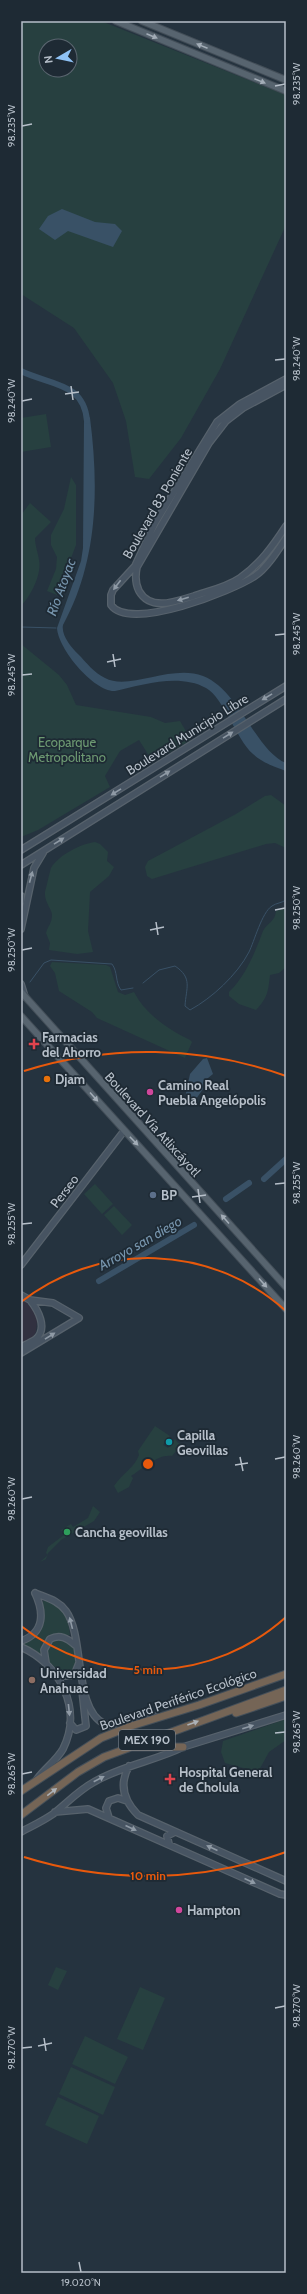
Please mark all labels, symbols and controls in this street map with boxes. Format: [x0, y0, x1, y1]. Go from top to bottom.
one-way arrow [147, 33, 158, 39]
north arrow [38, 38, 78, 78]
one-way arrow [197, 43, 208, 49]
text: N [41, 55, 56, 65]
text: 98.235°W [290, 62, 303, 105]
one-way arrow [255, 78, 267, 84]
text: 98.235°W [5, 104, 18, 147]
text: 98.240°W [290, 336, 303, 381]
text: 98.240°W [5, 378, 18, 423]
street label: Boulevard 83 Poniente [119, 445, 195, 561]
water label: Río Atoyac [42, 556, 80, 618]
one-way arrow [113, 580, 121, 591]
one-way arrow [177, 596, 189, 602]
text: 98.245°W [290, 612, 303, 655]
text: 98.245°W [5, 653, 18, 696]
street label: Boulevard Municipio Libre [123, 690, 251, 778]
one-way arrow [261, 694, 273, 701]
one-way arrow [222, 732, 234, 739]
park label: Ecoparque Metropolitano [28, 734, 106, 765]
one-way arrow [159, 771, 171, 778]
one-way arrow [110, 788, 122, 795]
one-way arrow [54, 837, 65, 844]
one-way arrow [29, 870, 35, 883]
text: 98.250°W [290, 886, 303, 930]
text: 98.250°W [5, 928, 18, 972]
place label: Farmacias del Ahorro [42, 1029, 102, 1060]
marker: Farmacias del Ahorro [29, 1039, 39, 1049]
street label: Boulevard Vía Atlixcáyotl [102, 1068, 204, 1180]
place label: Djam [55, 1071, 85, 1087]
marker: Djam [42, 1074, 52, 1084]
place label: Camino Real Puebla Angelópolis [158, 1077, 266, 1108]
marker: Camino Real Puebla Angelópolis [145, 1087, 155, 1097]
one-way arrow [89, 1092, 99, 1102]
one-way arrow [129, 1136, 139, 1146]
text: 98.255°W [290, 1161, 303, 1204]
street label: Perseo [46, 1171, 82, 1211]
place label: BP [161, 1187, 177, 1203]
marker: BP [148, 1190, 158, 1200]
text: 98.255°W [5, 1202, 18, 1245]
water label: Arroyo san diego [94, 1212, 185, 1275]
one-way arrow [220, 1214, 229, 1224]
one-way arrow [258, 1279, 267, 1288]
one-way arrow [44, 1333, 56, 1340]
place label: Capilla Geovillas [177, 1427, 228, 1458]
text: 98.260°W [290, 1434, 303, 1479]
marker: Capilla Geovillas [164, 1437, 174, 1447]
centre of rings [141, 1457, 155, 1471]
text: 98.260°W [5, 1476, 18, 1521]
place label: Cancha geovillas [75, 1524, 168, 1540]
marker: Cancha geovillas [62, 1527, 72, 1537]
one-way arrow [67, 1617, 73, 1630]
text: 5 min [133, 1662, 163, 1677]
place label: Universidad Anahuac [40, 1665, 107, 1696]
street label: Boulevard Periférico Ecológico [97, 1665, 259, 1733]
marker: Universidad Anahuac [27, 1675, 37, 1685]
one-way arrow [66, 1704, 72, 1716]
text: 98.265°W [290, 1710, 303, 1753]
one-way arrow [188, 1720, 200, 1726]
one-way arrow [242, 1724, 254, 1730]
road number: MEX 190 [119, 1730, 175, 1750]
text: 98.265°W [5, 1752, 18, 1795]
place label: Hospital General de Cholula [179, 1764, 273, 1795]
marker: Hospital General de Cholula [164, 1773, 176, 1785]
one-way arrow [93, 1776, 105, 1782]
one-way arrow [47, 1788, 58, 1796]
one-way arrow [126, 1825, 137, 1831]
one-way arrow [205, 1845, 217, 1851]
text: 10 min [130, 1868, 166, 1883]
one-way arrow [244, 1878, 256, 1884]
place label: Hampton [187, 1902, 241, 1918]
marker: Hampton [174, 1905, 184, 1915]
text: 98.270°W [290, 1984, 303, 2028]
text: 98.270°W [5, 2026, 18, 2070]
text: 19.020°N [61, 2276, 101, 2289]

